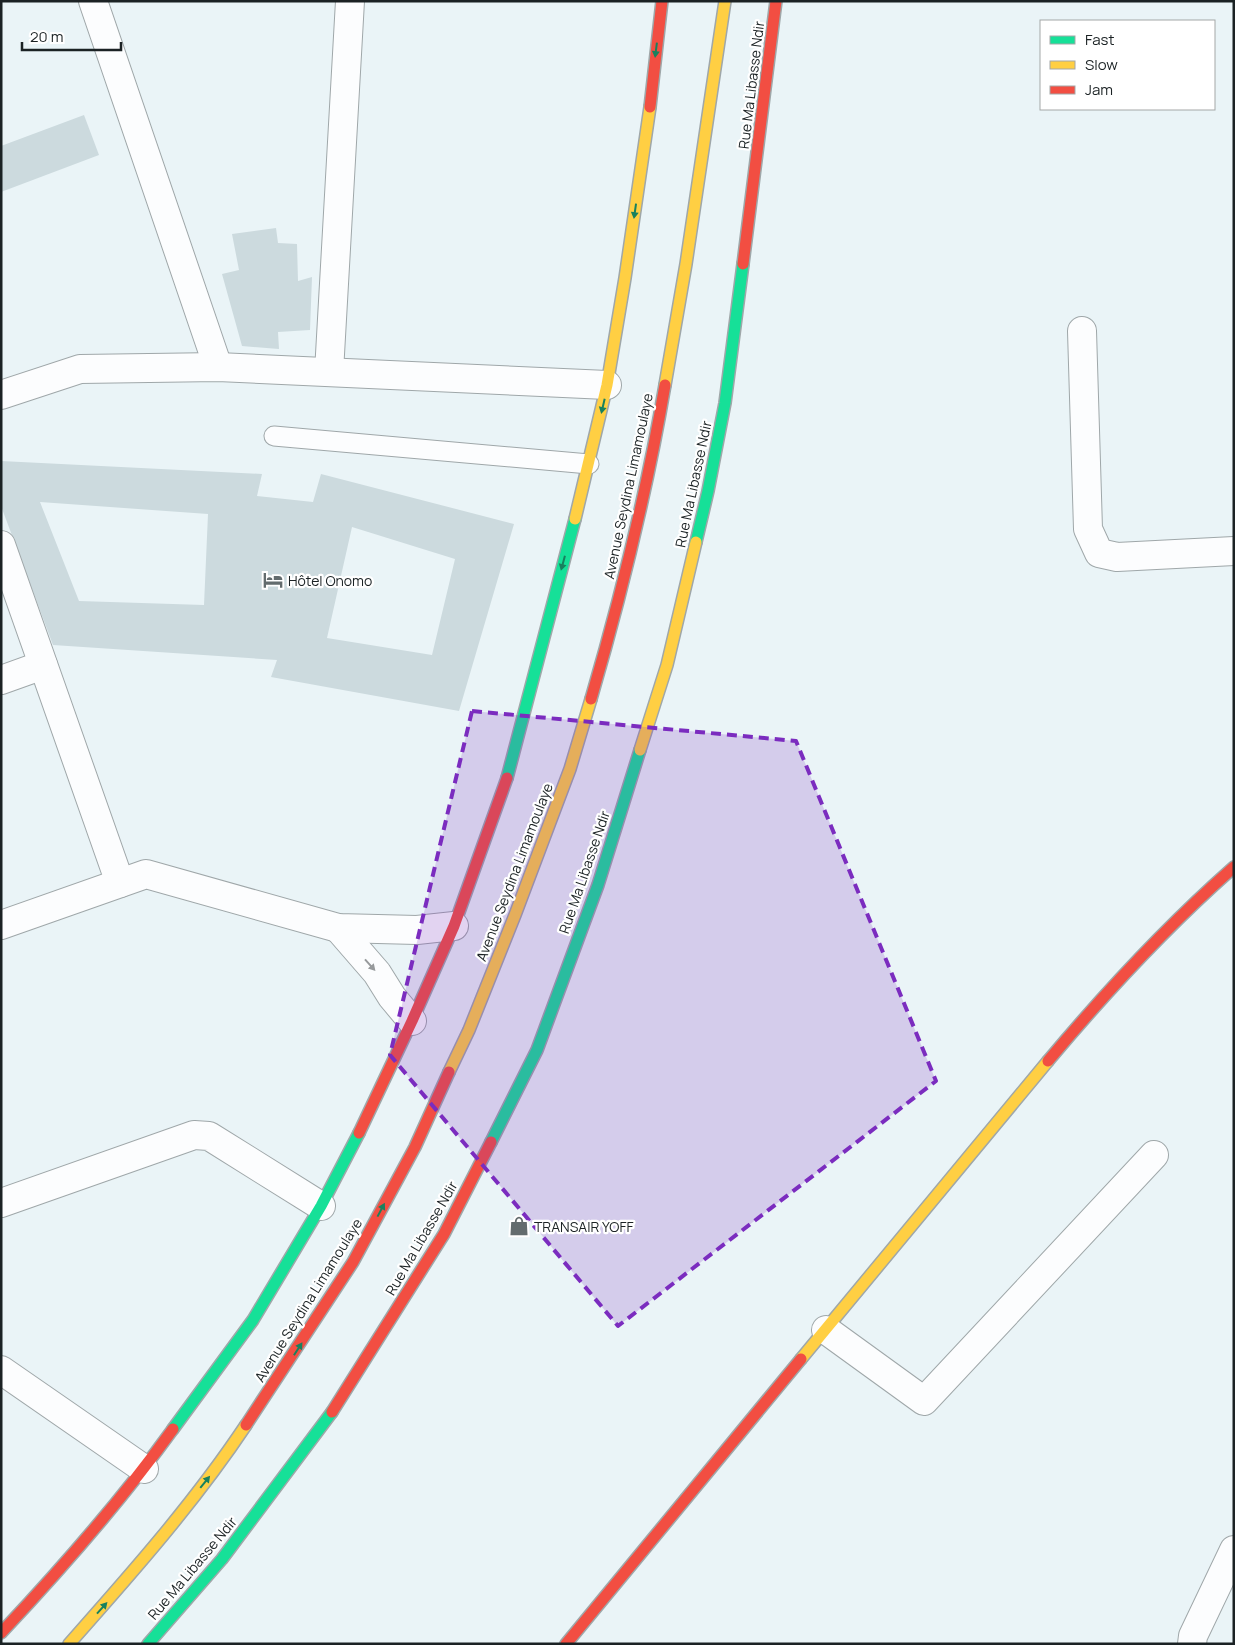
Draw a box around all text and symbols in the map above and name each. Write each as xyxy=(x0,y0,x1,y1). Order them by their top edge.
scale bar xyxy=(22,20,121,52)
street label: Rue Ma Libasse Ndir xyxy=(734,20,768,150)
legend xyxy=(1040,20,1215,110)
text: 20 m xyxy=(30,26,63,47)
text: Fast xyxy=(1085,29,1114,50)
one-way arrow xyxy=(652,42,660,58)
text: Slow xyxy=(1085,54,1118,75)
text: Jam xyxy=(1085,79,1113,100)
one-way arrow xyxy=(630,203,638,219)
street label: Avenue Seydina Limamoulaye xyxy=(599,391,657,581)
one-way arrow xyxy=(599,398,607,413)
street label: Rue Ma Libasse Ndir xyxy=(670,419,716,549)
one-way arrow xyxy=(559,556,567,571)
hotel icon: Hôtel Onomo xyxy=(262,569,284,591)
place label: Hôtel Onomo xyxy=(288,571,372,590)
street label: Avenue Seydina Limamoulaye xyxy=(471,780,557,964)
street label: Rue Ma Libasse Ndir xyxy=(554,808,614,936)
one-way arrow xyxy=(364,959,375,971)
street label: Rue Ma Libasse Ndir xyxy=(381,1177,461,1299)
one-way arrow xyxy=(377,1203,386,1216)
street label: Avenue Seydina Limamoulaye xyxy=(250,1215,366,1385)
shop icon: TRANSAIR YOFF xyxy=(508,1215,530,1237)
place label: TRANSAIR YOFF xyxy=(534,1217,633,1236)
one-way arrow xyxy=(293,1342,302,1355)
one-way arrow xyxy=(200,1476,211,1489)
street label: Rue Ma Libasse Ndir xyxy=(143,1513,241,1623)
one-way arrow xyxy=(96,1602,108,1614)

